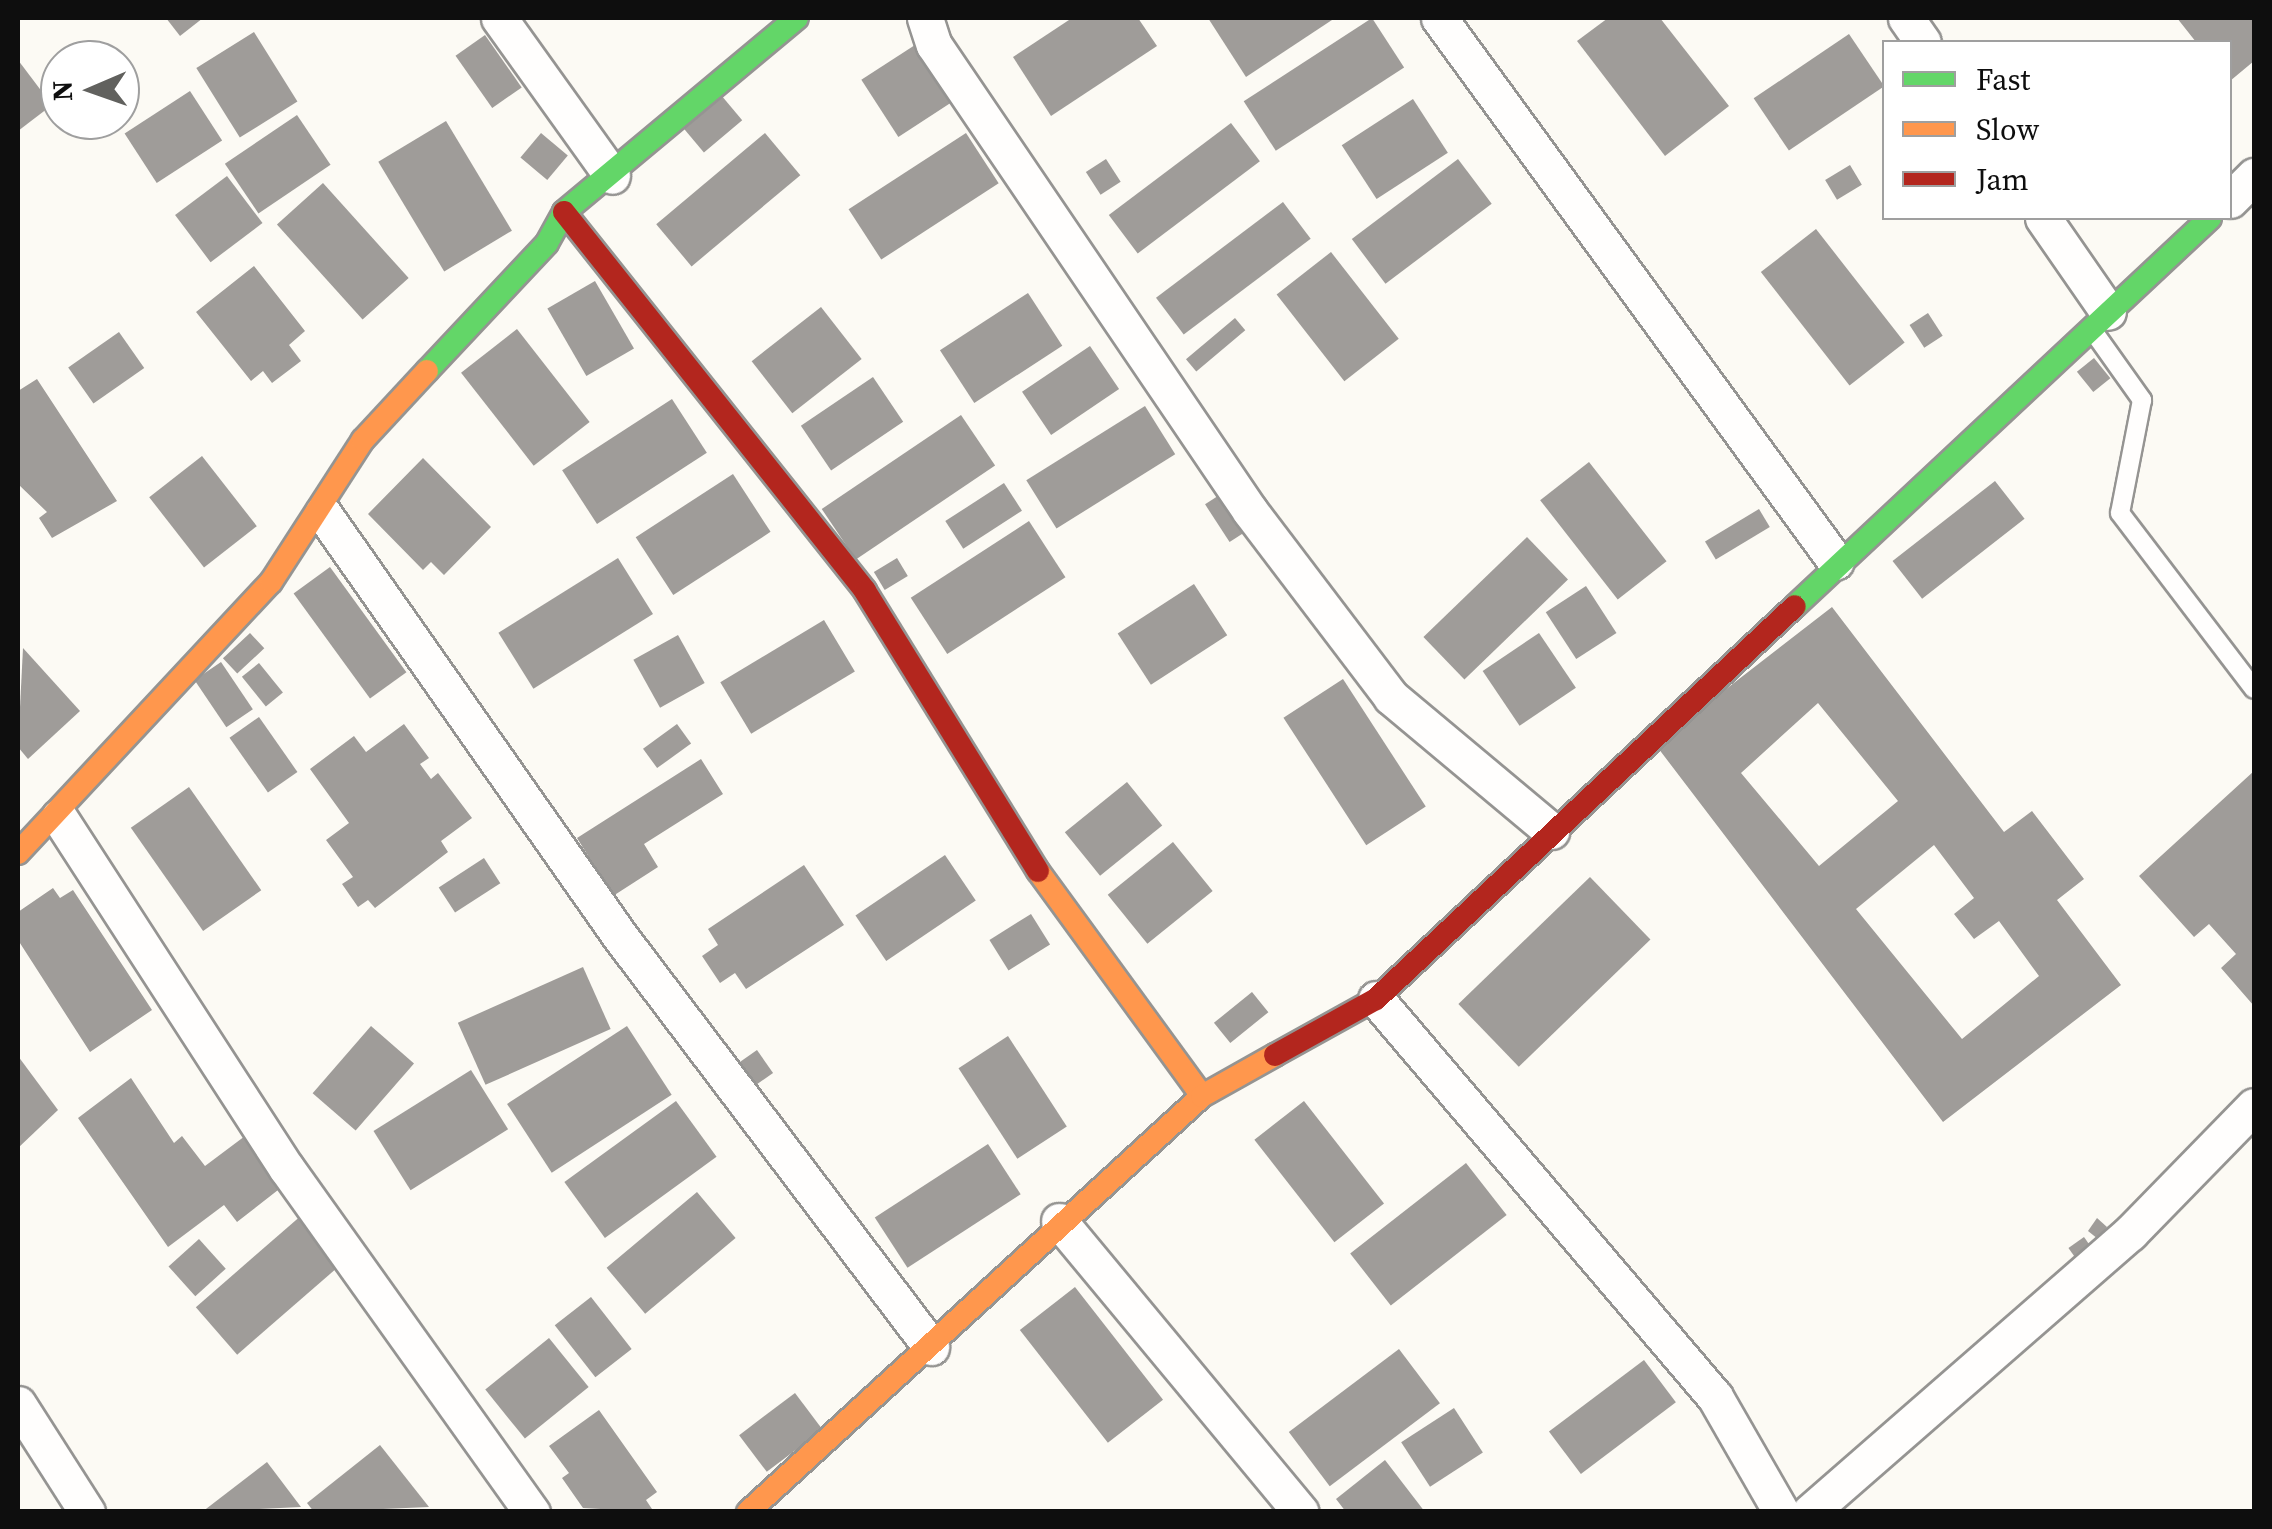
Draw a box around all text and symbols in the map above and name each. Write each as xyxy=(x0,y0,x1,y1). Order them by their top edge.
north arrow xyxy=(40,40,140,140)
legend xyxy=(1882,40,2232,220)
text: Fast xyxy=(1976,59,2030,100)
text: N xyxy=(43,80,81,102)
text: Slow xyxy=(1976,109,2039,150)
text: Jam xyxy=(1976,159,2029,200)

